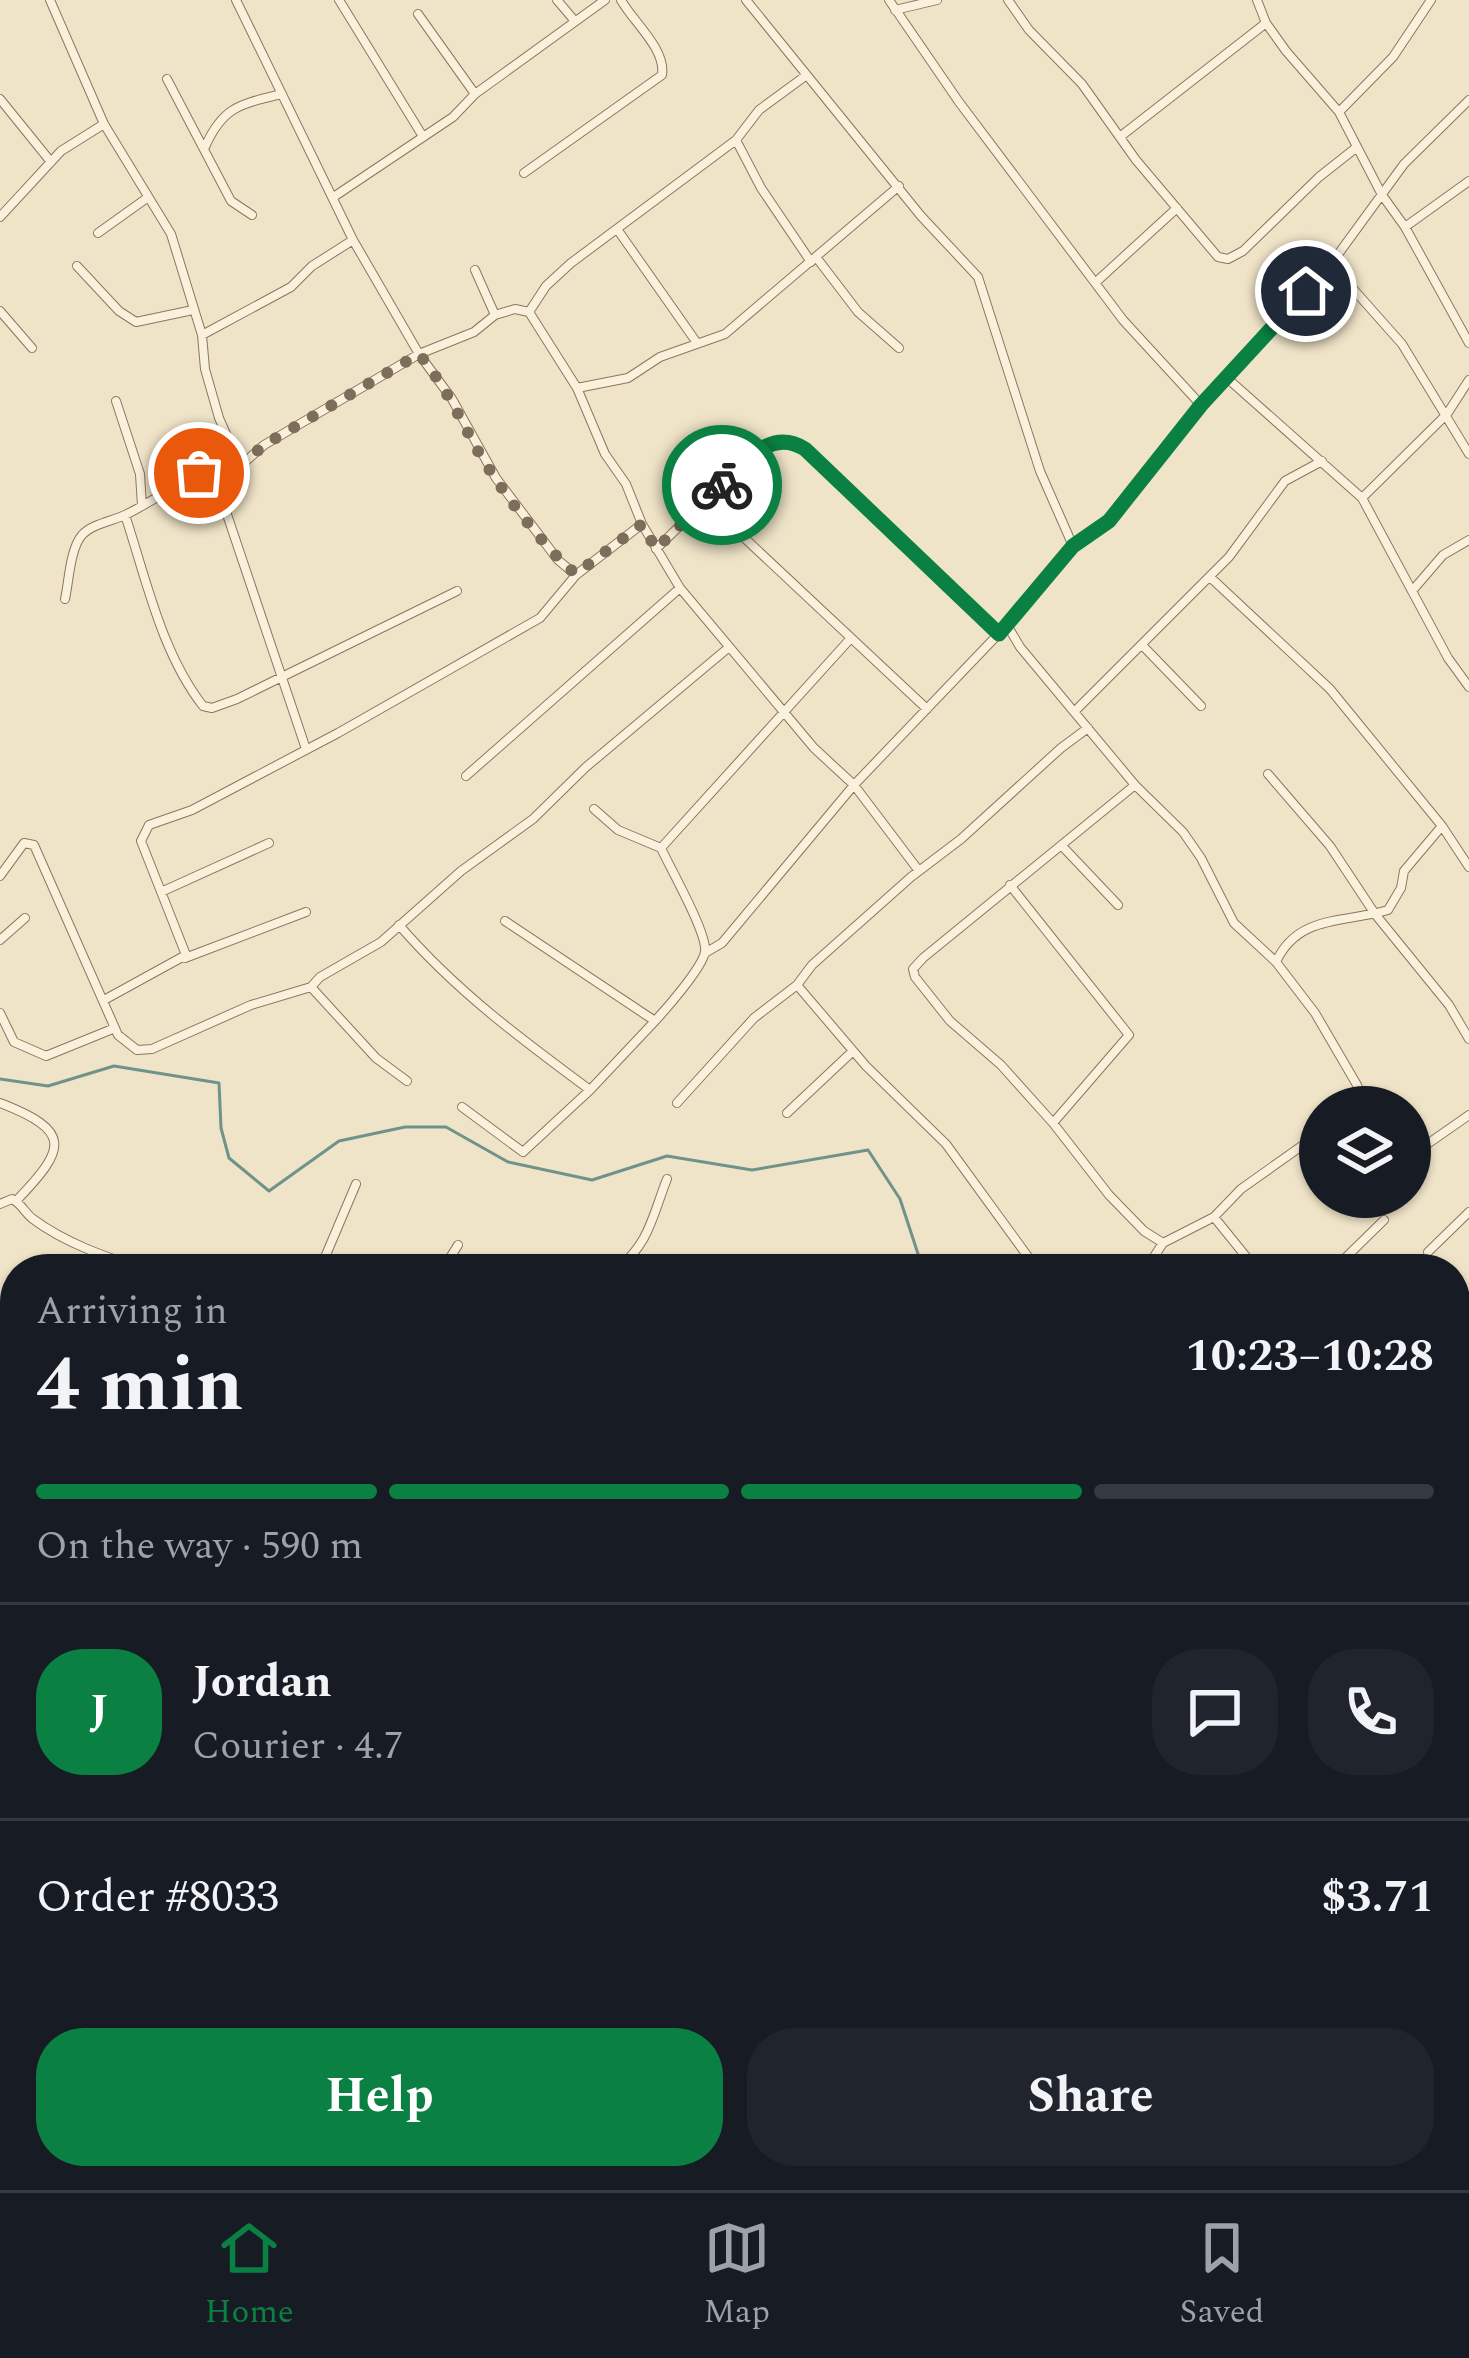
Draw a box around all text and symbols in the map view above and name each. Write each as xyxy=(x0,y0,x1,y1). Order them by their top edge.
pin xyxy=(1255,240,1357,342)
icon: home xyxy=(1273,258,1339,324)
pin xyxy=(148,422,250,524)
courier xyxy=(662,425,782,545)
icon: bag xyxy=(166,440,232,506)
icon: bike xyxy=(689,452,755,518)
map controls xyxy=(1299,1086,1431,1218)
button: layers xyxy=(1299,1086,1431,1218)
text: Arriving in xyxy=(36,1282,228,1341)
text: 10:23–10:28 xyxy=(1185,1322,1434,1391)
text: 4 min xyxy=(36,1326,244,1445)
text: On the way · 590 m xyxy=(36,1517,363,1576)
text: Jordan xyxy=(192,1648,332,1717)
button: chat xyxy=(1152,1649,1278,1775)
button: phone xyxy=(1308,1649,1434,1775)
text: J xyxy=(89,1677,109,1746)
text: Courier · 4.7 xyxy=(192,1717,403,1776)
text: Order #8033 xyxy=(36,1863,279,1932)
text: $3.71 xyxy=(1321,1863,1434,1932)
button: Help xyxy=(36,2028,723,2166)
button: Share xyxy=(747,2028,1434,2166)
tab: Home xyxy=(205,2215,294,2337)
tab: Map xyxy=(703,2215,770,2337)
tab: Saved xyxy=(1180,2215,1264,2337)

